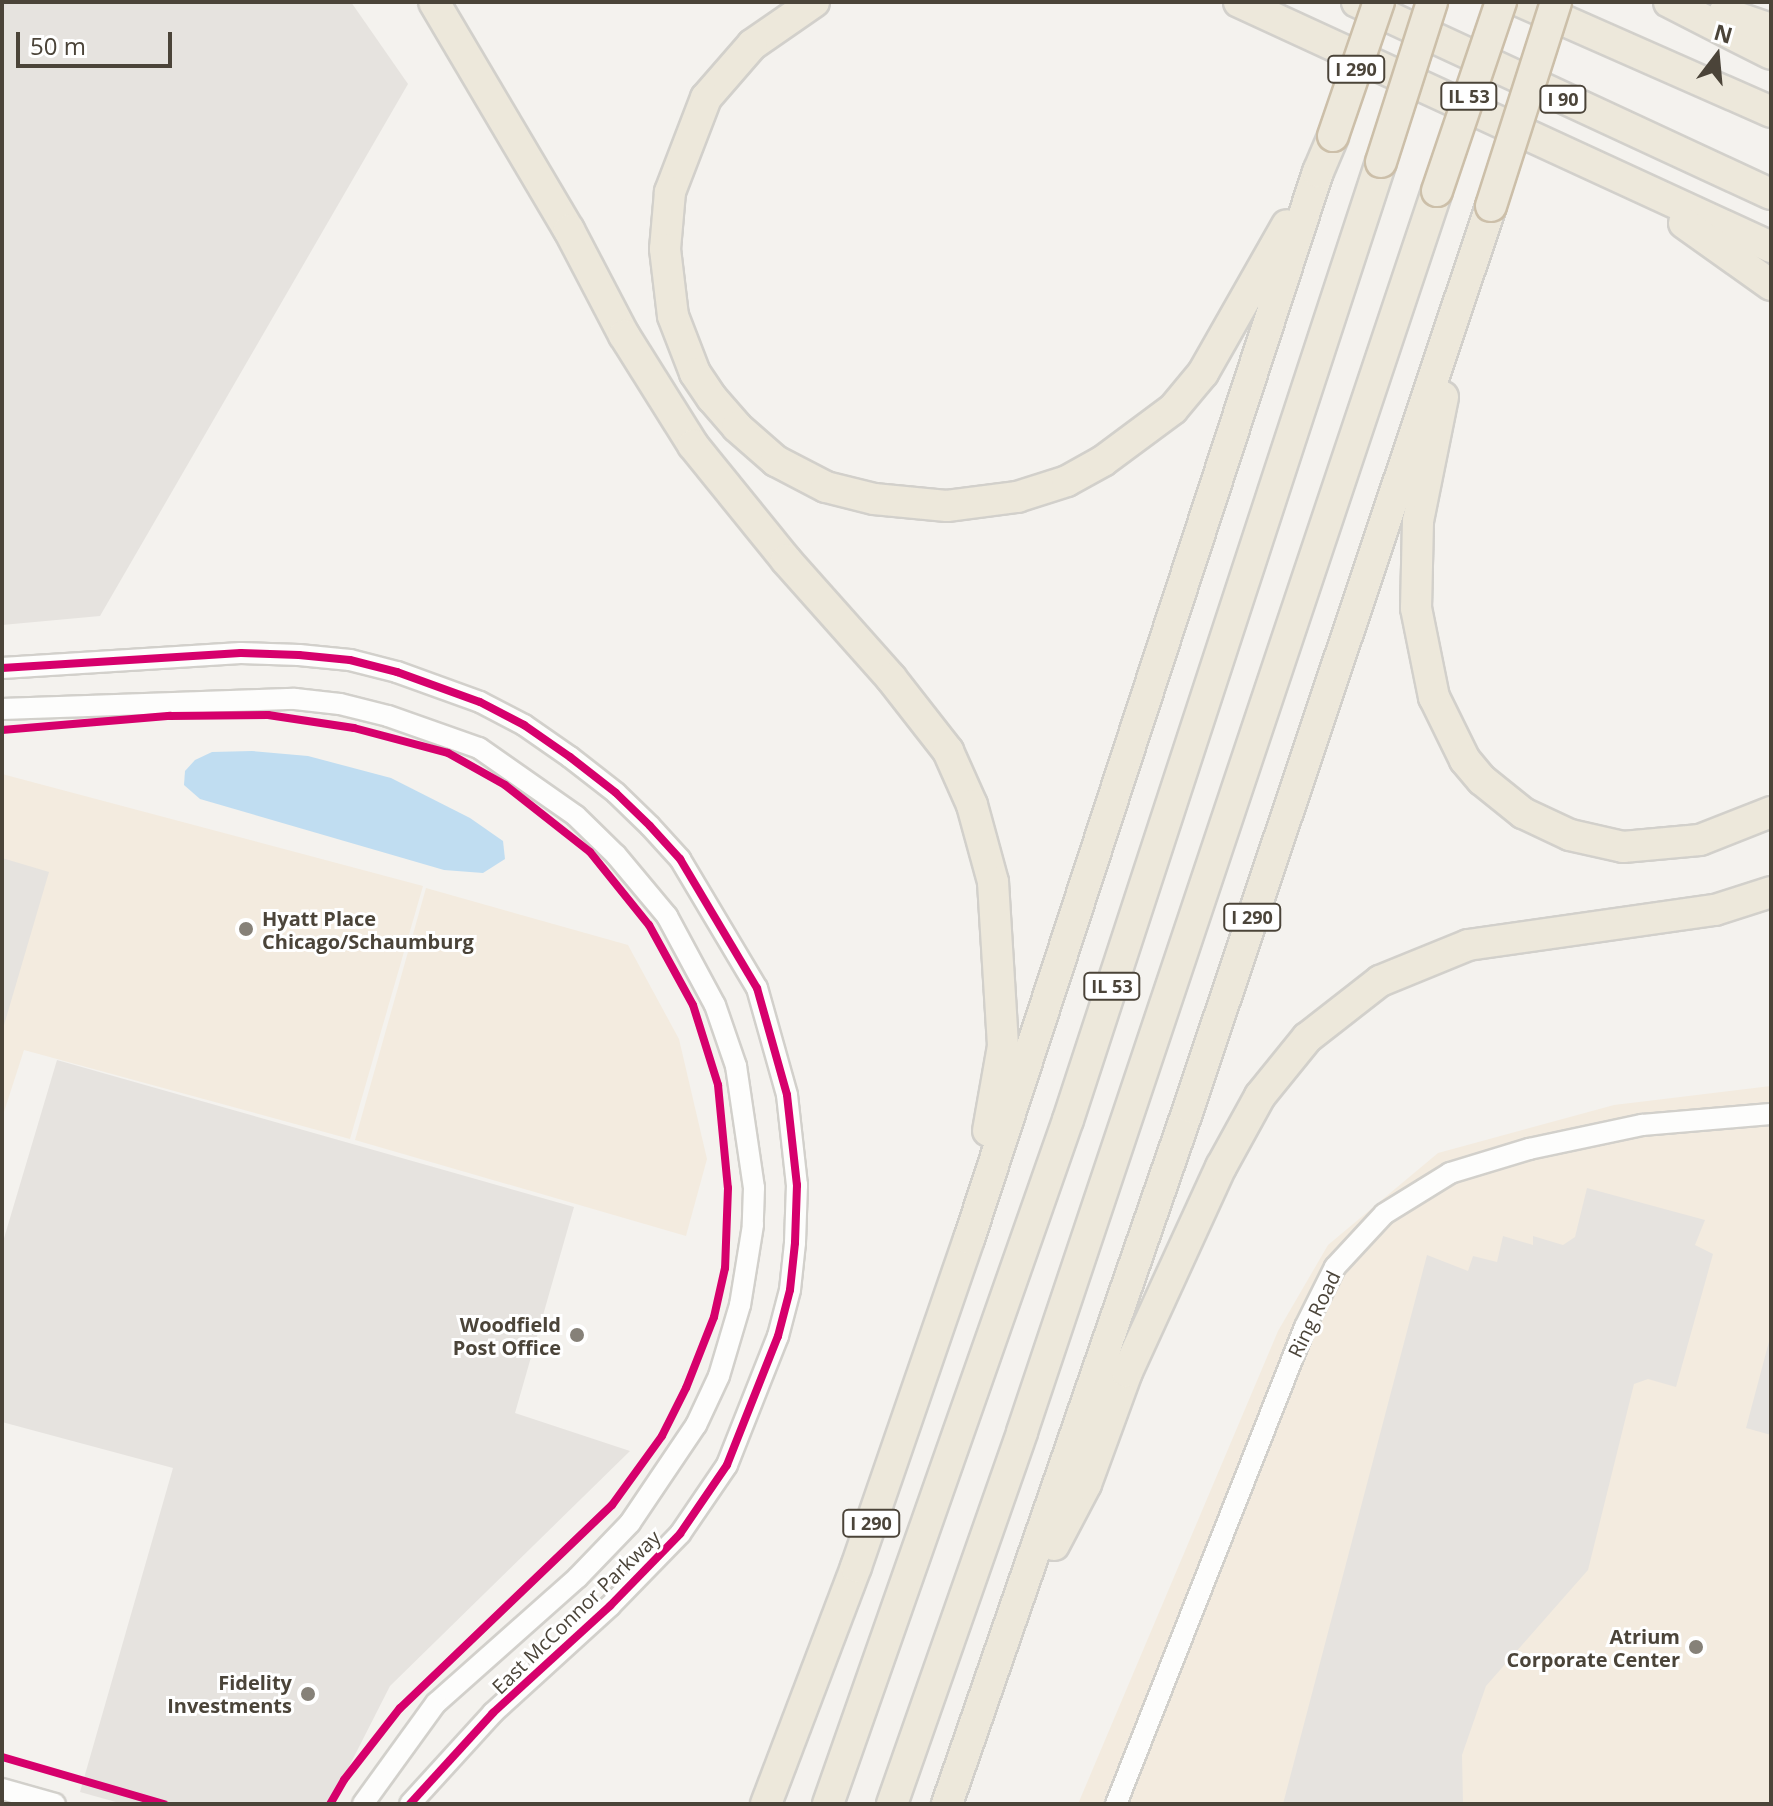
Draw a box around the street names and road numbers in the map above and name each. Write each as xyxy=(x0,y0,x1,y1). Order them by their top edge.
road number: I 290 xyxy=(1326,55,1386,83)
road number: IL 53 xyxy=(1439,82,1499,110)
road number: I 90 xyxy=(1539,85,1587,113)
road number: I 290 xyxy=(1222,903,1282,931)
road number: IL 53 xyxy=(1082,972,1142,1000)
street label: Ring Road xyxy=(1283,1267,1345,1361)
road number: I 290 xyxy=(841,1509,901,1537)
street label: East McConnor Parkway xyxy=(487,1525,665,1699)

